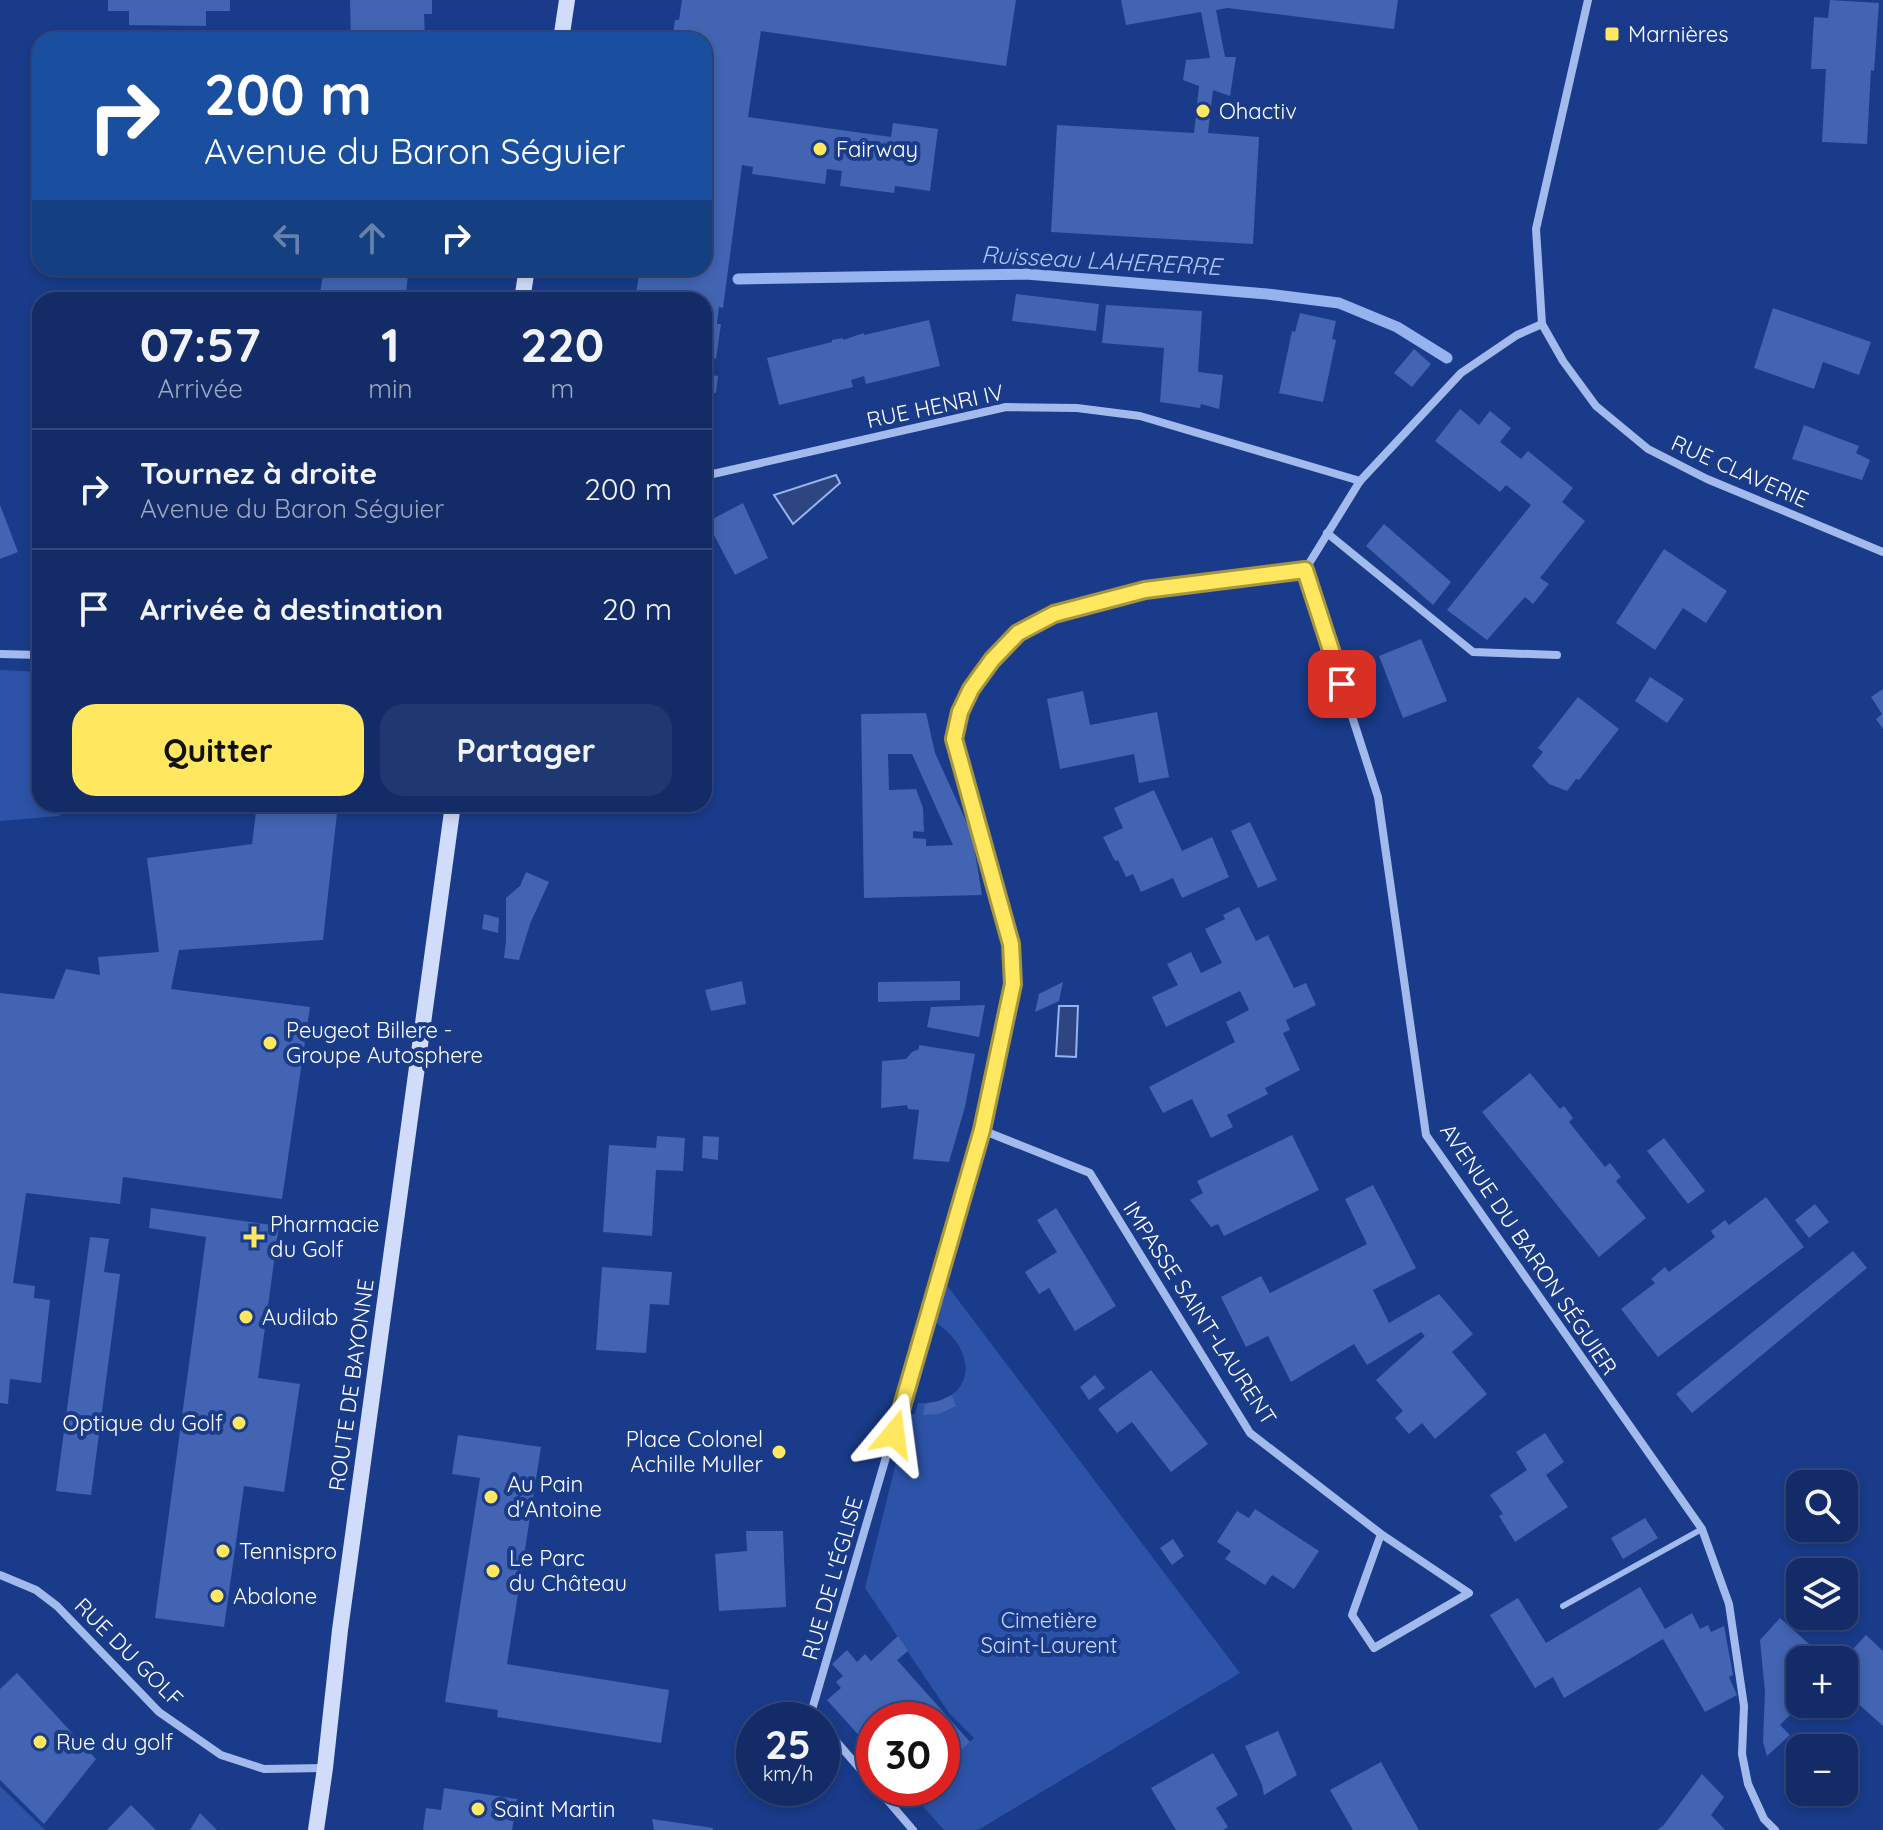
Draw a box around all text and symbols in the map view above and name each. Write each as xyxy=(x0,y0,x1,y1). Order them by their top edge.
place label: Marnières xyxy=(1628,20,1729,48)
marker: Marnières xyxy=(1603,25,1621,43)
text: 200 m xyxy=(204,59,372,129)
icon: right xyxy=(72,64,176,168)
place label: Ohactiv xyxy=(1219,97,1297,125)
marker: Ohactiv xyxy=(1194,102,1212,120)
text: Avenue du Baron Séguier xyxy=(204,128,625,173)
place label: Fairway xyxy=(836,135,918,163)
marker: Fairway xyxy=(811,140,829,158)
icon: left xyxy=(266,216,310,260)
icon: ahead xyxy=(350,216,394,260)
icon: right xyxy=(434,216,478,260)
water label: Ruisseau LAHERERRE xyxy=(980,239,1225,281)
text: 07:57 xyxy=(140,314,261,374)
text: 1 xyxy=(381,314,400,374)
text: 220 xyxy=(520,314,604,374)
text: Arrivée xyxy=(157,372,243,405)
text: min xyxy=(368,372,413,405)
text: m xyxy=(550,372,574,405)
street label: RUE HENRI IV xyxy=(864,378,1006,434)
street label: RUE CLAVERIE xyxy=(1667,428,1813,514)
text: Tournez à droite xyxy=(140,454,377,492)
icon: right xyxy=(72,467,116,511)
text: 200 m xyxy=(584,470,672,508)
text: Avenue du Baron Séguier xyxy=(140,492,444,525)
icon: arrive xyxy=(72,587,116,631)
text: Arrivée à destination xyxy=(140,590,443,628)
text: 20 m xyxy=(602,590,672,628)
pin xyxy=(1308,650,1376,718)
icon: arrive xyxy=(1320,662,1364,706)
button: Quitter xyxy=(72,704,364,796)
button: Partager xyxy=(380,704,672,796)
place label: Peugeot Billere - Groupe Autosphere xyxy=(286,1016,483,1069)
marker: Peugeot Billere - Groupe Autosphere xyxy=(261,1034,279,1052)
street label: AVENUE DU BARON SÉGUIER xyxy=(1434,1118,1624,1380)
street label: IMPASSE SAINT-LAURENT xyxy=(1117,1196,1283,1430)
place label: Pharmacie du Golf xyxy=(270,1210,379,1263)
marker: Pharmacie du Golf xyxy=(245,1228,263,1246)
street label: ROUTE DE BAYONNE xyxy=(322,1277,380,1493)
place label: Audilab xyxy=(262,1303,338,1331)
marker: Audilab xyxy=(237,1308,255,1326)
position arrow xyxy=(852,1392,936,1476)
place label: Optique du Golf xyxy=(63,1409,223,1437)
marker: Optique du Golf xyxy=(230,1414,248,1432)
place label: Place Colonel Achille Muller xyxy=(626,1425,764,1478)
marker: Place Colonel Achille Muller xyxy=(770,1443,788,1461)
place label: Au Pain d'Antoine xyxy=(507,1470,602,1523)
map controls xyxy=(1786,1470,1858,1806)
button: search xyxy=(1786,1470,1858,1542)
marker: Au Pain d'Antoine xyxy=(482,1488,500,1506)
street label: RUE DE L'ÉGLISE xyxy=(795,1493,869,1663)
place label: Tennispro xyxy=(239,1537,337,1565)
marker: Tennispro xyxy=(214,1542,232,1560)
place label: Le Parc du Château xyxy=(509,1544,627,1597)
button: layers xyxy=(1786,1558,1858,1630)
marker: Le Parc du Château xyxy=(484,1562,502,1580)
place label: Abalone xyxy=(233,1582,317,1610)
marker: Abalone xyxy=(208,1587,226,1605)
street label: RUE DU GOLF xyxy=(69,1592,189,1712)
park label: Cimetière Saint-Laurent xyxy=(980,1606,1118,1659)
button: + xyxy=(1786,1646,1858,1718)
speed limit sign: 30 xyxy=(856,1702,960,1806)
text: 25 xyxy=(765,1719,811,1769)
place label: Rue du golf xyxy=(56,1728,173,1756)
marker: Rue du golf xyxy=(31,1733,49,1751)
button: − xyxy=(1786,1734,1858,1806)
text: km/h xyxy=(763,1761,813,1786)
place label: Saint Martin xyxy=(494,1795,615,1823)
marker: Saint Martin xyxy=(469,1800,487,1818)

